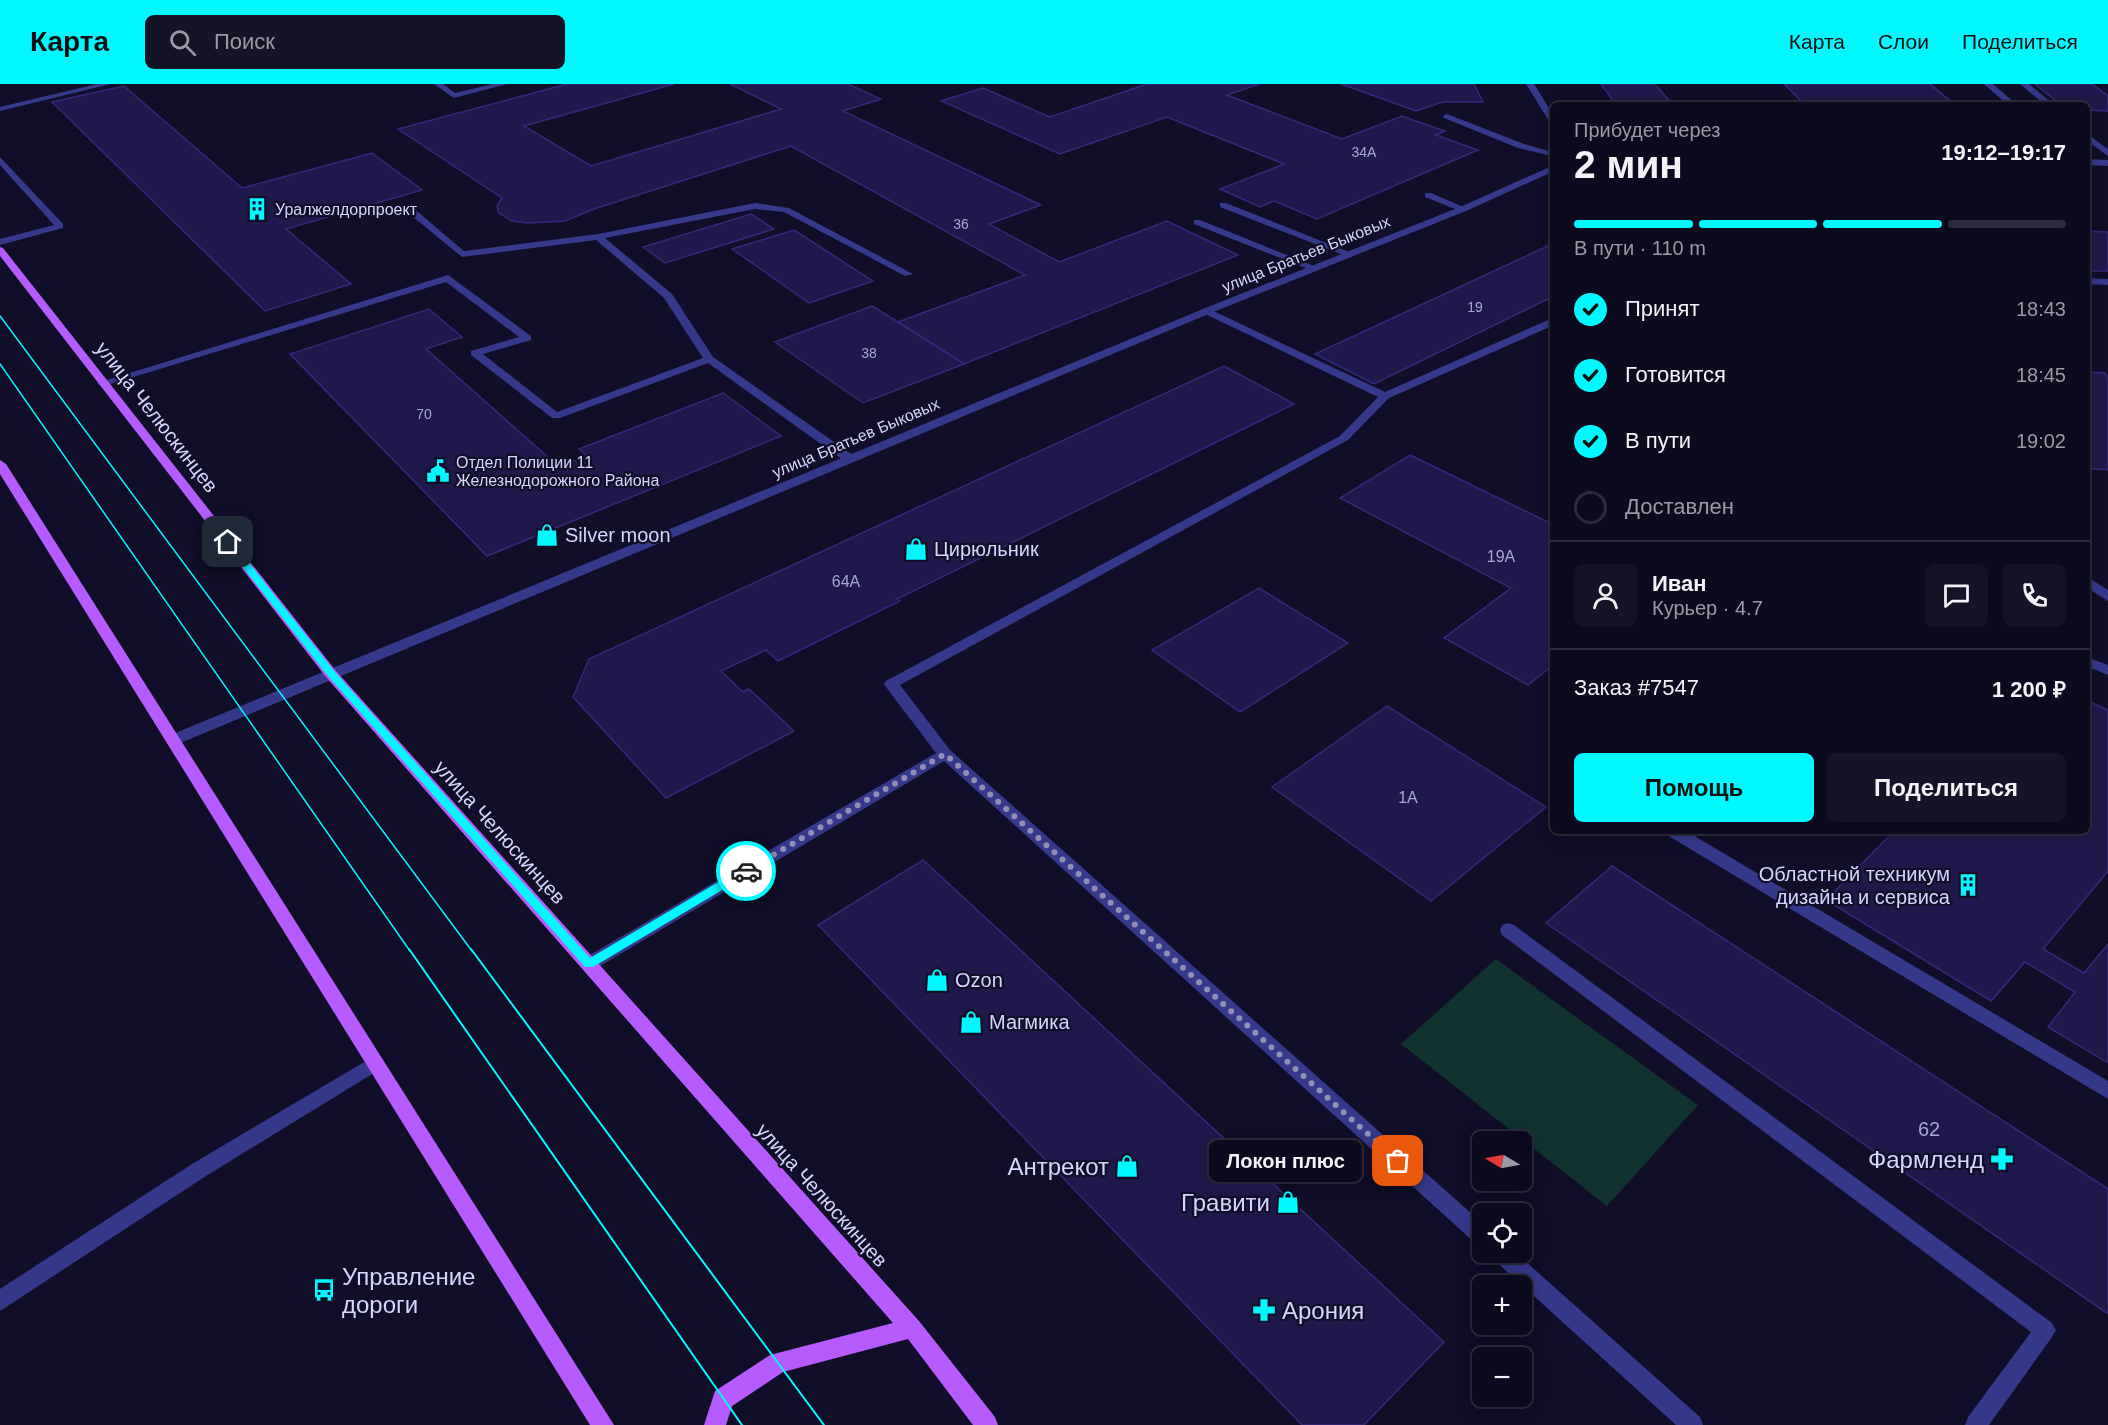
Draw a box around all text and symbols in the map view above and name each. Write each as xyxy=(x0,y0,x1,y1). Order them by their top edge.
search box xyxy=(145,15,565,69)
text: Карта xyxy=(30,26,109,57)
icon: search xyxy=(166,26,199,59)
text: Поиск xyxy=(214,29,275,54)
text: Карта xyxy=(1789,30,1845,53)
text: Слои xyxy=(1878,30,1929,53)
text: Поделиться xyxy=(1962,30,2078,53)
text: Прибудет через xyxy=(1574,119,1720,141)
text: 19:12–19:17 xyxy=(1941,140,2066,165)
text: 2 мин xyxy=(1574,143,1683,186)
house number: 34А xyxy=(1352,144,1377,160)
building icon: Уралжелдорпроект xyxy=(244,196,270,222)
place label: Уралжелдорпроект xyxy=(275,201,418,218)
street label: улица Братьев Быковых xyxy=(1219,212,1393,296)
house number: 36 xyxy=(953,216,969,232)
text: В пути · 110 m xyxy=(1574,237,1706,259)
icon: check xyxy=(1574,293,1607,326)
text: Принят xyxy=(1625,296,1699,321)
text: 18:43 xyxy=(2016,298,2066,320)
house number: 19 xyxy=(1467,299,1483,315)
street label: улица Челюскинцев xyxy=(91,337,223,497)
house number: 38 xyxy=(861,345,877,361)
icon: check xyxy=(1574,359,1607,392)
text: Готовится xyxy=(1625,362,1726,387)
text: 18:45 xyxy=(2016,364,2066,386)
street label: улица Братьев Быковых xyxy=(770,395,942,481)
house number: 70 xyxy=(416,406,432,422)
icon: check xyxy=(1574,425,1607,458)
text: В пути xyxy=(1625,428,1691,453)
text: 19:02 xyxy=(2016,430,2066,452)
place label: Отдел Полиции 11 Железнодорожного Района xyxy=(456,454,659,489)
public building icon: Отдел Полиции 11 Железнодорожного Района xyxy=(425,458,451,484)
text: Доставлен xyxy=(1625,494,1734,519)
pin xyxy=(202,516,253,567)
shop icon: Silver moon xyxy=(534,522,560,548)
place label: Silver moon xyxy=(565,524,671,546)
icon: home xyxy=(211,525,244,558)
shop icon: Цирюльник xyxy=(903,536,929,562)
place label: Цирюльник xyxy=(934,538,1039,560)
house number: 19А xyxy=(1487,548,1516,565)
button: person xyxy=(1574,564,1637,627)
button: chat xyxy=(1925,564,1988,627)
button: phone xyxy=(2003,564,2066,627)
text: Иван xyxy=(1652,571,1707,596)
house number: 64А xyxy=(832,573,861,590)
text: Курьер · 4.7 xyxy=(1652,597,1763,619)
text: Заказ #7547 xyxy=(1574,675,1699,700)
text: 1 200 ₽ xyxy=(1992,677,2066,702)
button: Помощь xyxy=(1574,753,1814,822)
button: Поделиться xyxy=(1826,753,2066,822)
street label: улица Челюскинцев xyxy=(430,756,570,908)
house number: 1А xyxy=(1398,789,1418,806)
courier xyxy=(716,841,776,901)
icon: car xyxy=(730,855,763,888)
place label: Областной техникум дизайна и сервиса xyxy=(1759,863,1951,908)
building icon: Областной техникум дизайна и сервиса xyxy=(1955,872,1981,898)
shop icon: Ozon xyxy=(924,967,950,993)
place label: Ozon xyxy=(955,969,1003,991)
shop icon: Магмика xyxy=(958,1009,984,1035)
place label: Магмика xyxy=(989,1011,1070,1033)
house number: 62 xyxy=(1918,1118,1940,1140)
street label: улица Челюскинцев xyxy=(752,1119,892,1271)
north arrow xyxy=(1472,1131,1532,1191)
map controls xyxy=(1472,1131,1532,1407)
pin xyxy=(1372,1135,1423,1186)
callout: Локон плюс xyxy=(1209,1140,1362,1182)
icon: bag xyxy=(1381,1144,1414,1177)
place label: Фармленд xyxy=(1868,1146,1984,1173)
pharmacy icon: Фармленд xyxy=(1989,1146,2015,1172)
text: Локон плюс xyxy=(1226,1150,1345,1172)
place label: Антрекот xyxy=(1007,1153,1109,1180)
shop icon: Антрекот xyxy=(1114,1153,1140,1179)
place label: Гравити xyxy=(1181,1189,1270,1216)
shop icon: Гравити xyxy=(1275,1189,1301,1215)
button: locate xyxy=(1472,1203,1532,1263)
place label: Управление дороги xyxy=(342,1263,475,1318)
button: + xyxy=(1472,1275,1532,1335)
bus stop icon: Управление дороги xyxy=(311,1277,337,1303)
pharmacy icon: Арония xyxy=(1251,1297,1277,1323)
place label: Арония xyxy=(1282,1297,1364,1324)
button: − xyxy=(1472,1347,1532,1407)

